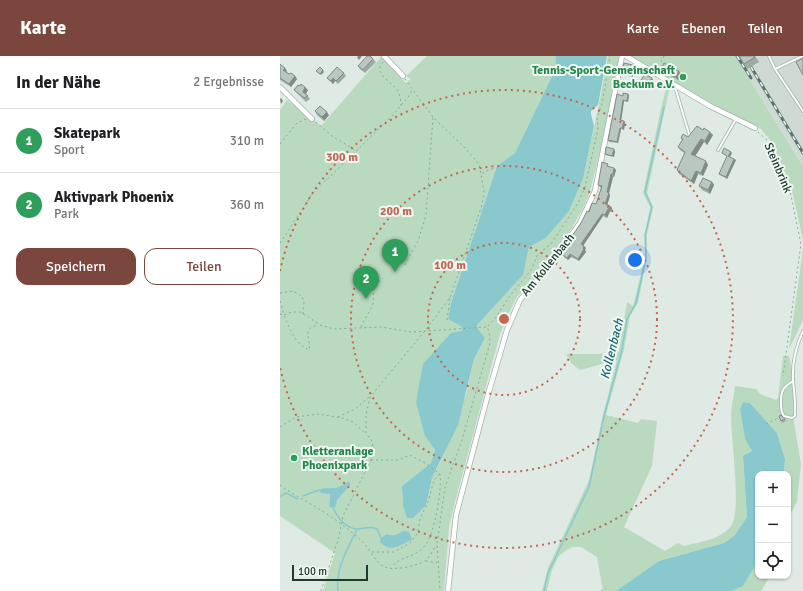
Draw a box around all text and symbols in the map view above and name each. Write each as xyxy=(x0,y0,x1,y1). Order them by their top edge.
text: Karte xyxy=(20,16,66,40)
text: Karte xyxy=(627,20,659,37)
text: Ebenen xyxy=(681,20,726,37)
text: Teilen xyxy=(748,20,783,37)
place label: Tennis-Sport-Gemeinschaft Beckum e.V. xyxy=(532,63,676,92)
text: In der Nähe xyxy=(16,72,101,93)
marker: Tennis-Sport-Gemeinschaft Beckum e.V. xyxy=(678,72,688,82)
text: 2 Ergebnisse xyxy=(193,74,264,90)
text: Skatepark xyxy=(54,124,120,142)
text: 1 xyxy=(25,133,33,149)
text: 310 m xyxy=(230,133,264,149)
street label: Steinbrink xyxy=(761,141,795,195)
text: Sport xyxy=(54,142,84,158)
text: 300 m xyxy=(326,150,358,165)
text: Aktivpark Phoenix xyxy=(54,188,174,206)
text: 2 xyxy=(25,197,33,213)
text: 360 m xyxy=(230,197,264,213)
text: 200 m xyxy=(380,204,412,219)
text: Park xyxy=(54,206,79,222)
street label: Am Kollenbach xyxy=(518,230,578,300)
pin: 1 xyxy=(382,239,408,272)
button: Speichern xyxy=(16,248,136,285)
button: Teilen xyxy=(144,248,264,285)
your location xyxy=(625,250,645,270)
text: 100 m xyxy=(434,258,466,273)
pin: 2 xyxy=(353,266,379,299)
centre of rings xyxy=(497,312,511,326)
water label: Kollenbach xyxy=(597,316,627,381)
place label: Kletteranlage Phoenixpark xyxy=(302,444,374,473)
marker: Kletteranlage Phoenixpark xyxy=(289,453,299,463)
map controls xyxy=(755,471,791,579)
button: + xyxy=(755,471,791,507)
button: − xyxy=(755,507,791,543)
button: locate xyxy=(755,543,791,579)
scale bar xyxy=(292,563,368,582)
text: 100 m xyxy=(298,565,327,578)

